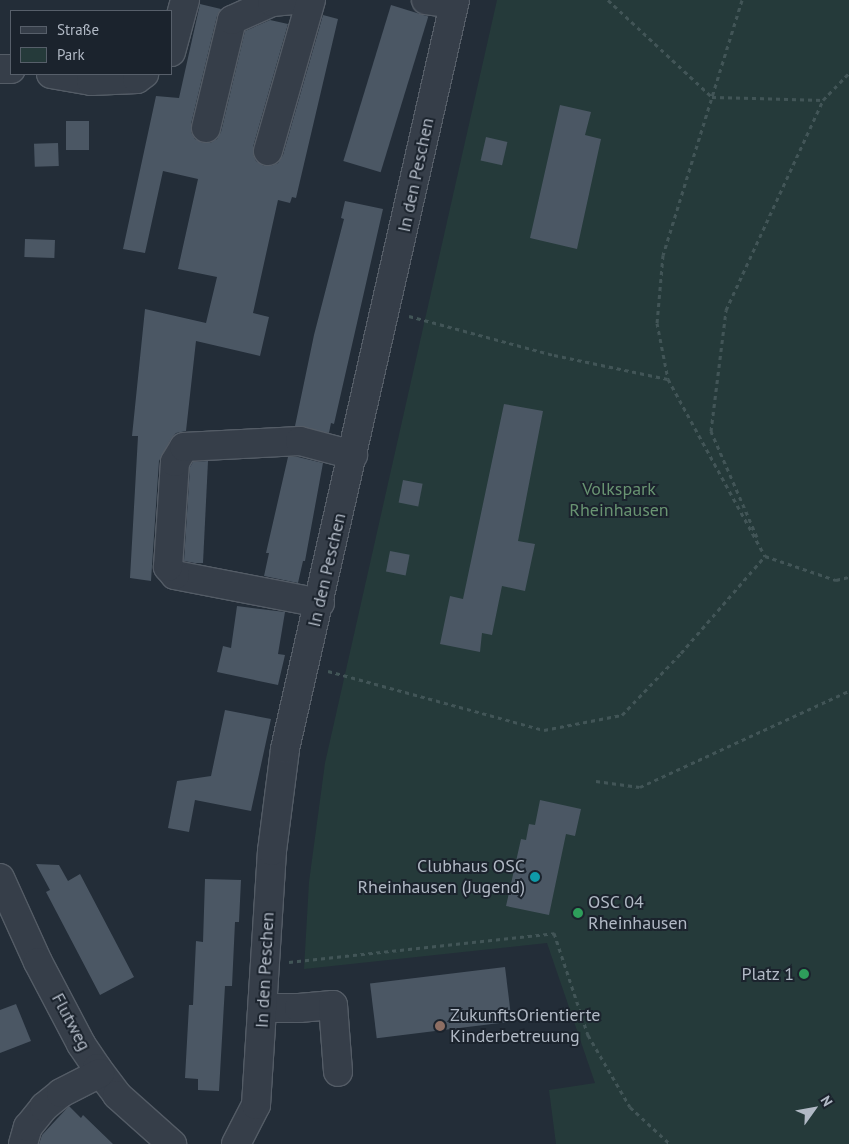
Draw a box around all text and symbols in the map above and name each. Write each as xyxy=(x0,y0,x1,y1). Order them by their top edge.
legend xyxy=(10,10,172,75)
text: Straße xyxy=(57,20,99,39)
text: Park xyxy=(57,45,85,64)
street label: In den Peschen xyxy=(393,116,439,234)
park label: Volkspark Rheinhausen xyxy=(569,479,669,522)
street label: In den Peschen xyxy=(303,511,351,629)
place label: Clubhaus OSC Rheinhausen (Jugend) xyxy=(357,856,525,899)
marker: Clubhaus OSC Rheinhausen (Jugend) xyxy=(529,871,541,883)
place label: OSC 04 Rheinhausen xyxy=(588,892,687,934)
marker: OSC 04 Rheinhausen xyxy=(572,907,584,919)
street label: In den Peschen xyxy=(251,911,279,1029)
place label: Platz 1 xyxy=(741,963,794,985)
marker: Platz 1 xyxy=(798,968,810,980)
street label: Flutweg xyxy=(47,990,95,1054)
place label: ZukunftsOrientierte Kinderbetreuung xyxy=(450,1005,600,1048)
marker: ZukunftsOrientierte Kinderbetreuung xyxy=(434,1020,446,1032)
north arrow xyxy=(789,1084,839,1134)
text: N xyxy=(817,1092,837,1110)

